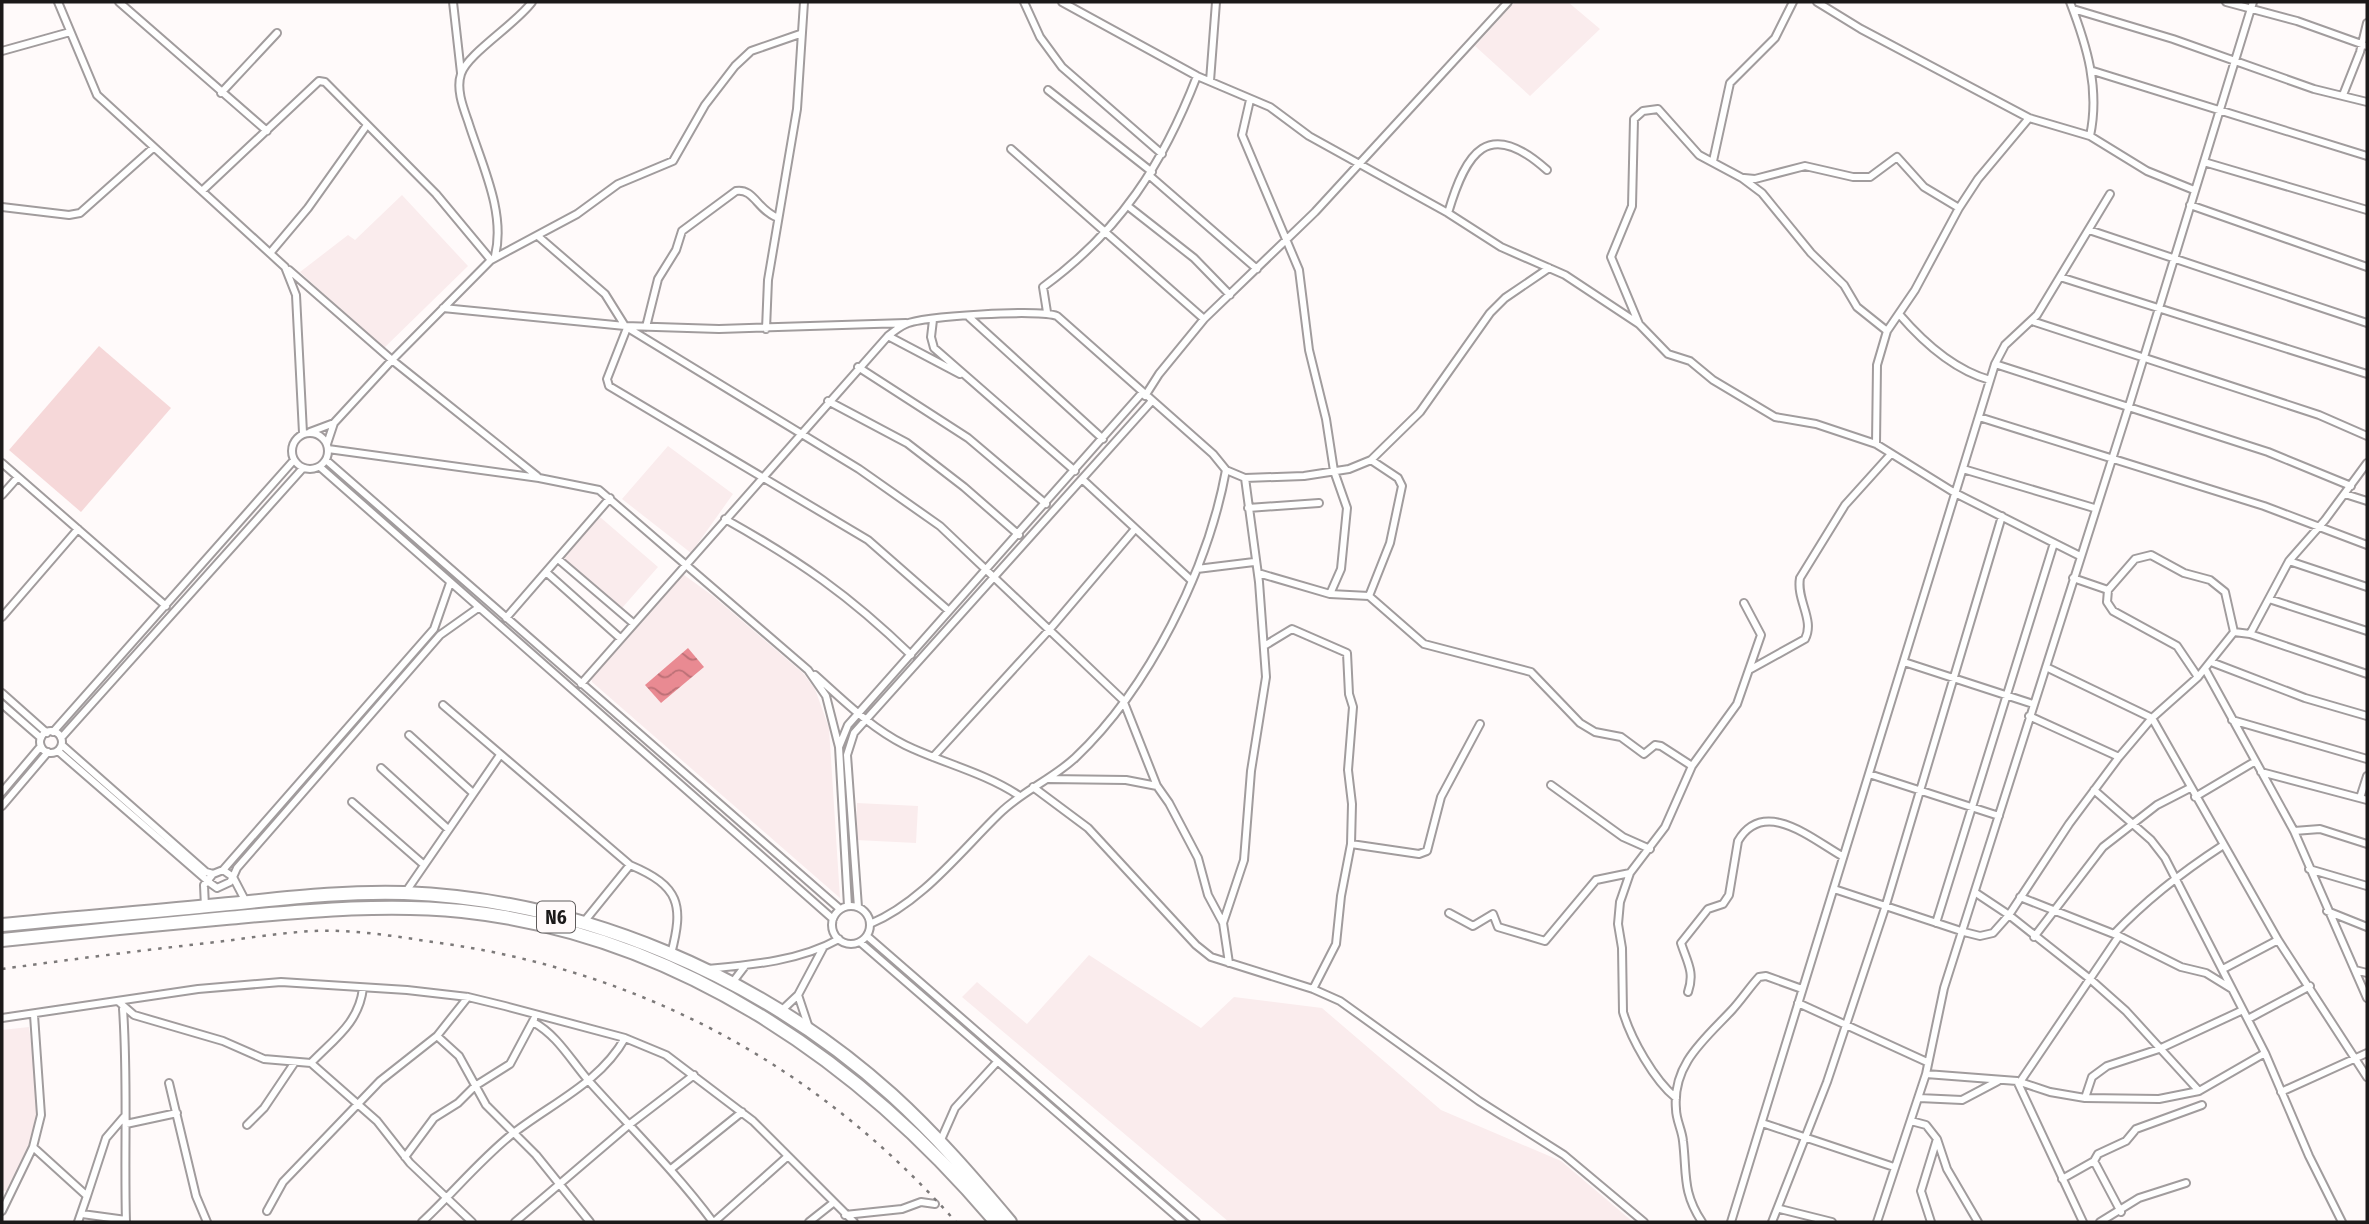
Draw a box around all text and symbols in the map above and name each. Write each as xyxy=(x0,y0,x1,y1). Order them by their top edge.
road number: N6 xyxy=(537,902,575,932)

